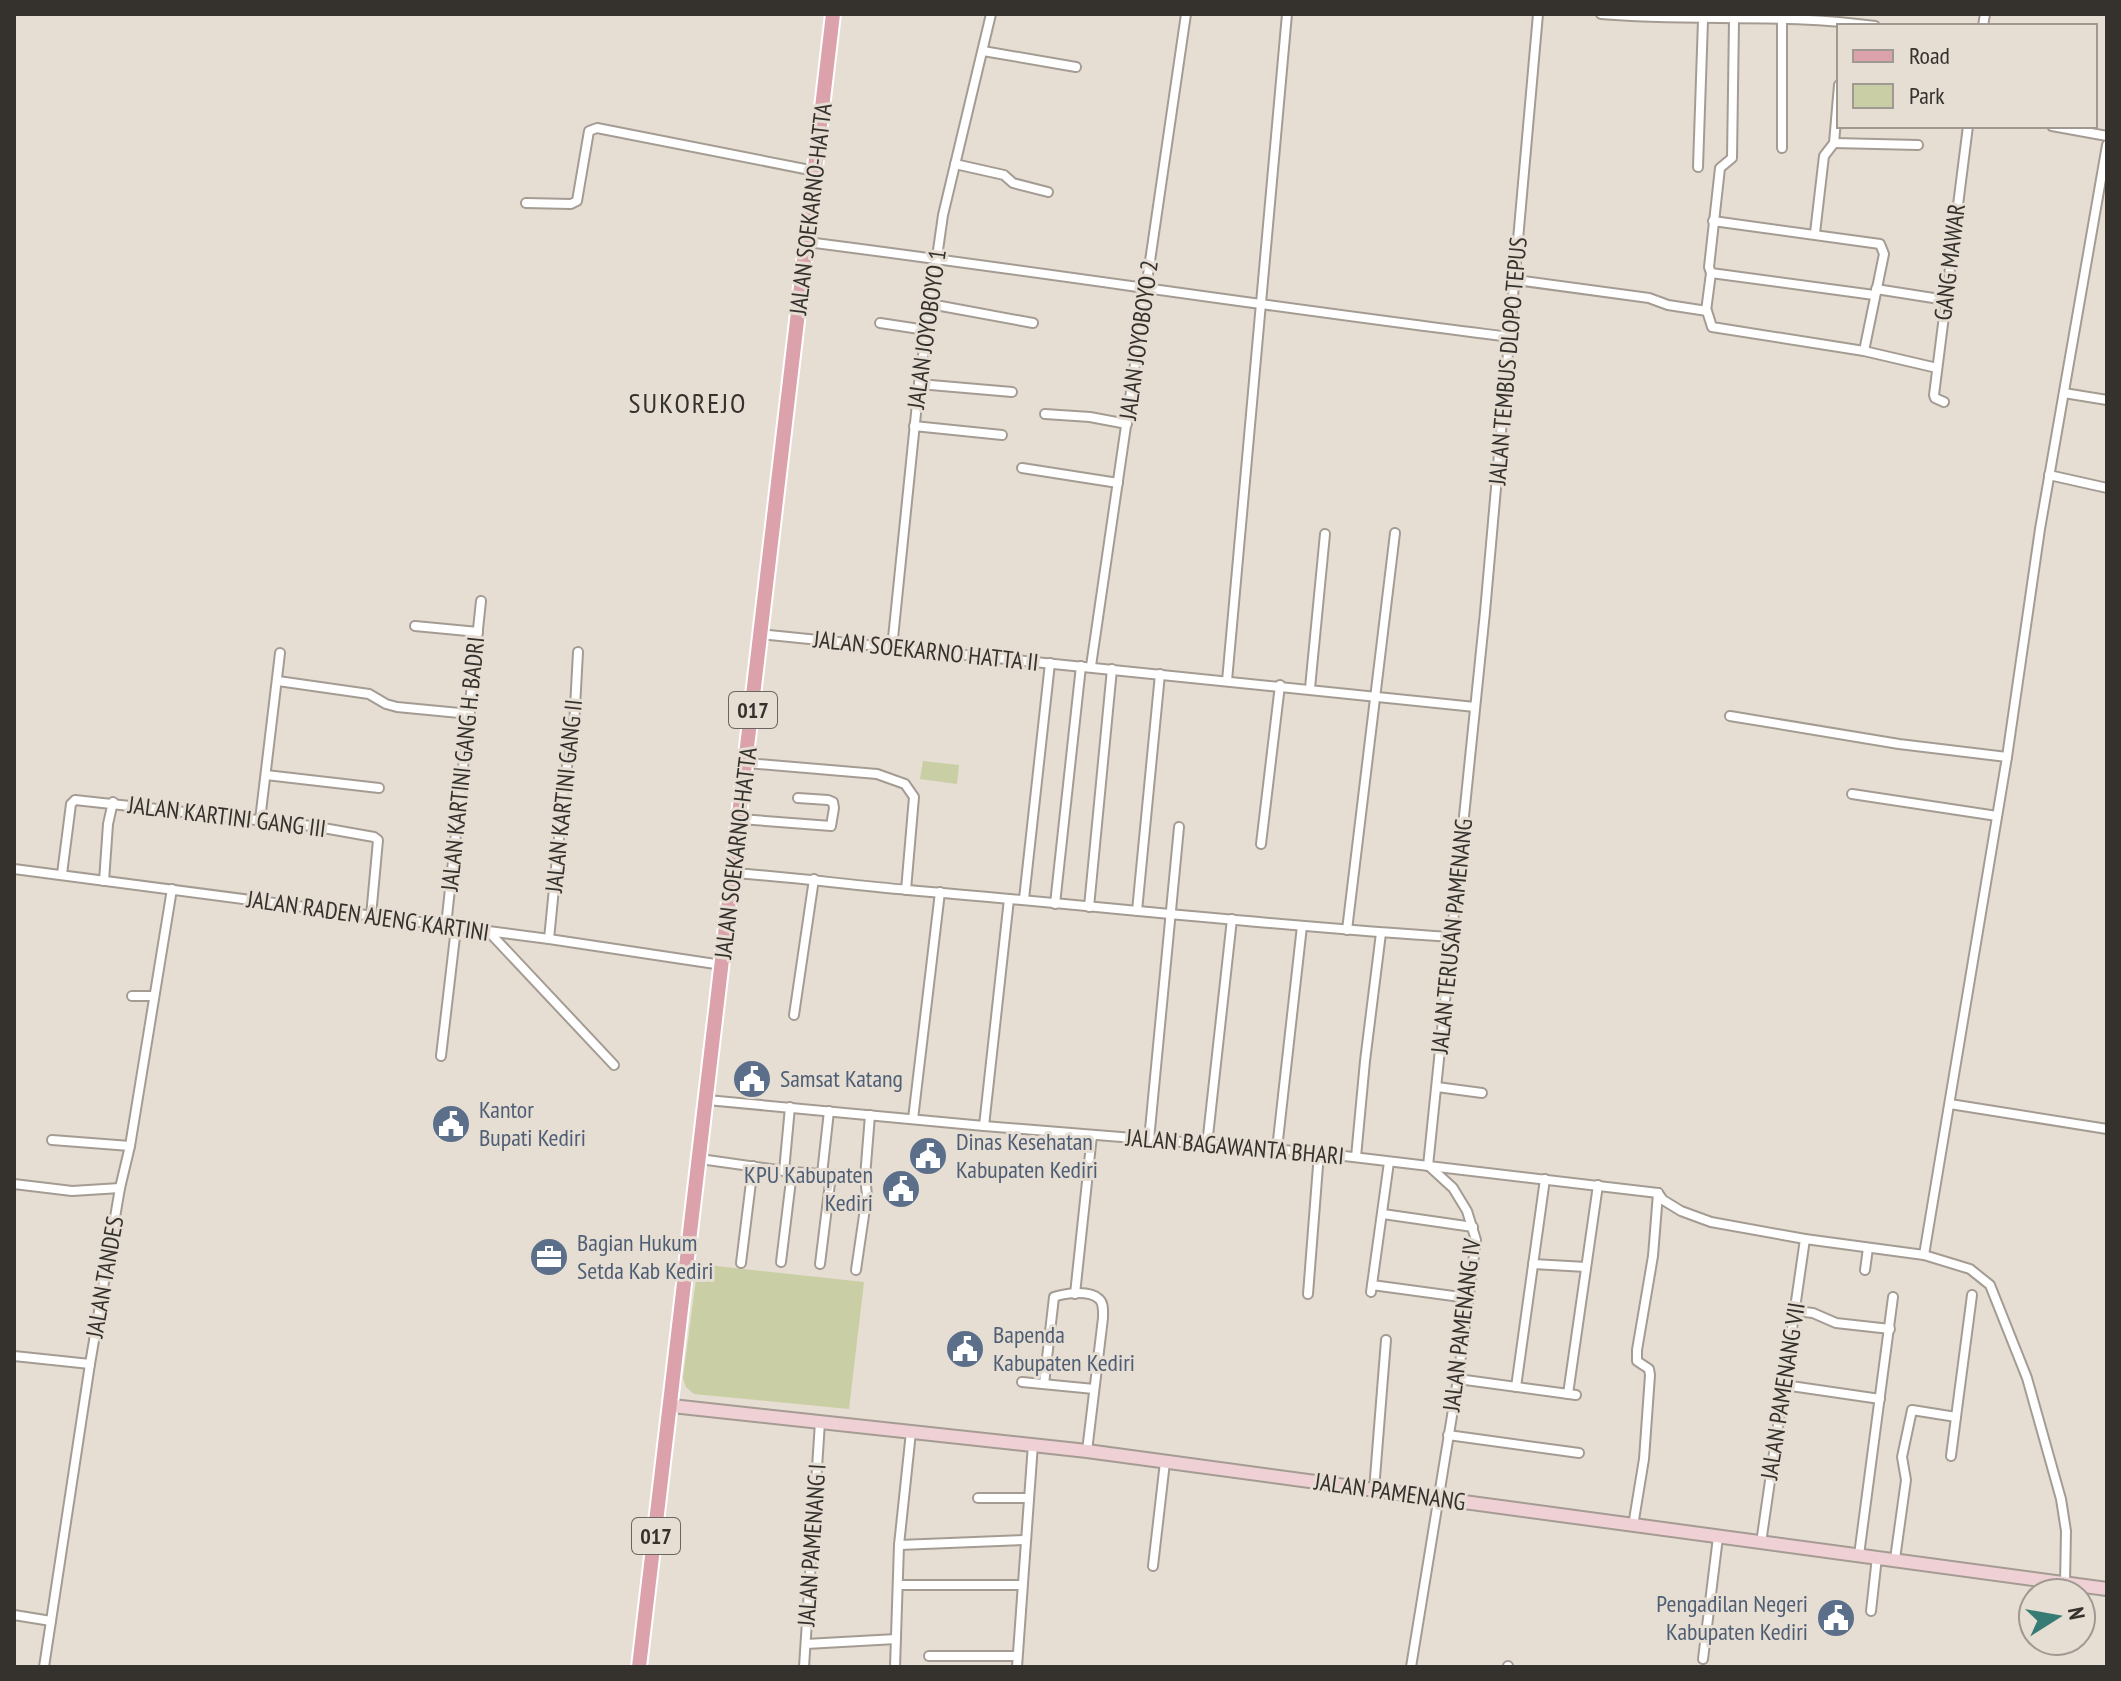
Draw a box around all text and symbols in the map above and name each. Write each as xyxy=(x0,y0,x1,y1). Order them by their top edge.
legend xyxy=(1837,24,2097,128)
text: Road xyxy=(1909,40,1950,71)
text: Park xyxy=(1909,80,1945,111)
street label: JALAN SOEKARNO-HATTA xyxy=(782,101,839,317)
street label: GANG MAWAR xyxy=(1927,202,1972,322)
street label: JALAN TEMBUS DLOPO TEPUS xyxy=(1481,236,1534,487)
street label: JALAN JOYOBOYO 1 xyxy=(900,247,953,412)
street label: JALAN JOYOBOYO 2 xyxy=(1112,258,1165,423)
district label: SUKOREJO xyxy=(629,384,747,421)
street label: JALAN SOEKARNO HATTA II xyxy=(811,623,1040,678)
street label: JALAN KARTINI GANG H. BADRI xyxy=(434,635,491,894)
road number: 017 xyxy=(729,692,777,728)
street label: JALAN KARTINI GANG II xyxy=(538,698,589,895)
street label: JALAN SOEKARNO-HATTA xyxy=(707,745,764,961)
street label: JALAN KARTINI GANG III xyxy=(125,789,328,844)
street label: JALAN TERUSAN PAMENANG xyxy=(1424,817,1479,1056)
street label: JALAN RADEN AJENG KARTINI xyxy=(244,883,491,948)
public building icon: Samsat Katang xyxy=(731,1058,773,1100)
place label: Samsat Katang xyxy=(780,1063,903,1094)
place label: Kantor Bupati Kediri xyxy=(479,1094,586,1153)
public building icon: Kantor Bupati Kediri xyxy=(430,1103,472,1145)
street label: JALAN BAGAWANTA BHARI xyxy=(1124,1121,1345,1171)
place label: Dinas Kesehatan Kabupaten Kediri xyxy=(956,1126,1098,1185)
public building icon: Dinas Kesehatan Kabupaten Kediri xyxy=(907,1135,949,1177)
place label: KPU Kabupaten Kediri xyxy=(744,1159,873,1218)
public building icon: KPU Kabupaten Kediri xyxy=(880,1168,922,1210)
street label: JALAN TANDES xyxy=(78,1214,130,1341)
place label: Bagian Hukum Setda Kab Kediri xyxy=(577,1227,714,1286)
office icon: Bagian Hukum Setda Kab Kediri xyxy=(528,1236,570,1278)
street label: JALAN PAMENANG IV xyxy=(1435,1236,1488,1414)
street label: JALAN PAMENANG VII xyxy=(1753,1300,1812,1483)
place label: Bapenda Kabupaten Kediri xyxy=(993,1319,1135,1378)
public building icon: Bapenda Kabupaten Kediri xyxy=(944,1328,986,1370)
street label: JALAN PAMENANG I xyxy=(790,1463,833,1628)
street label: JALAN PAMENANG xyxy=(1312,1465,1468,1517)
road number: 017 xyxy=(632,1518,680,1554)
north arrow xyxy=(2017,1577,2097,1657)
place label: Pengadilan Negeri Kabupaten Kediri xyxy=(1656,1588,1808,1647)
public building icon: Pengadilan Negeri Kabupaten Kediri xyxy=(1815,1597,1857,1639)
text: N xyxy=(2062,1605,2092,1622)

